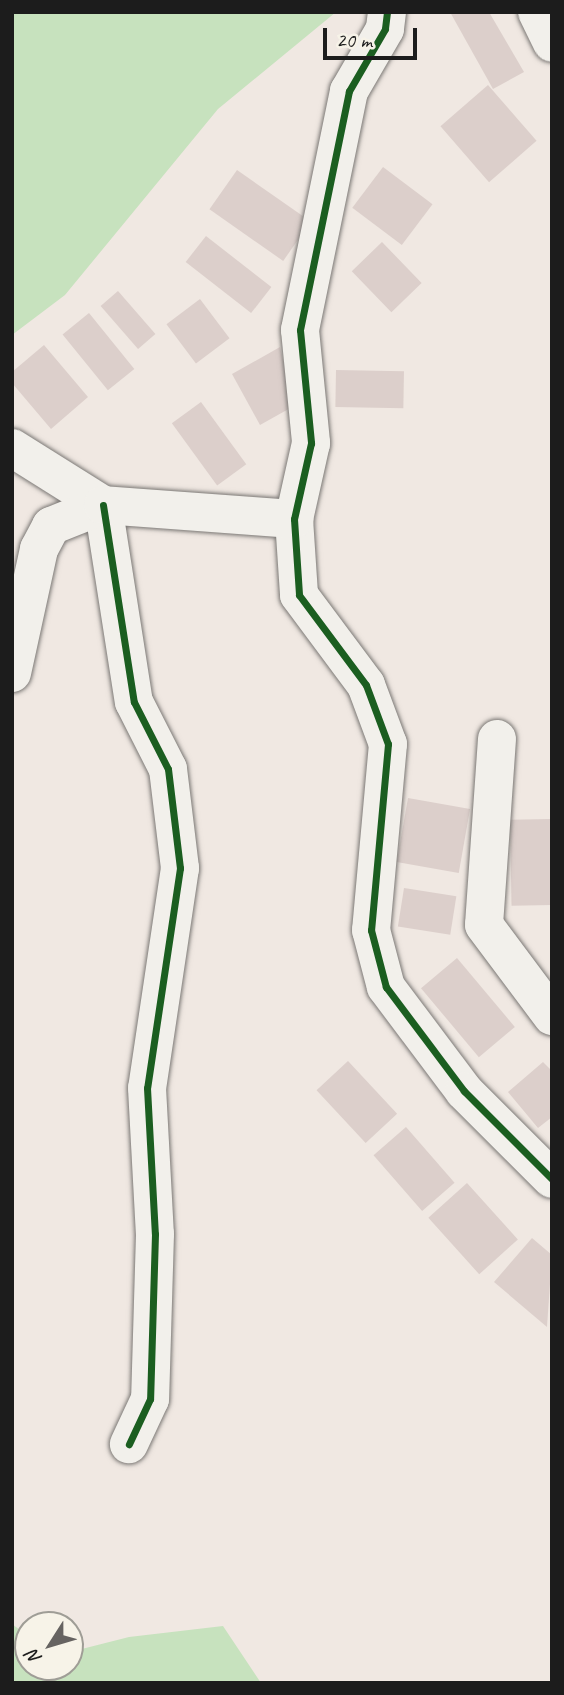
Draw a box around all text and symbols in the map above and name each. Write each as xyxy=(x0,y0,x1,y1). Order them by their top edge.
scale bar xyxy=(326,14,420,58)
text: 20 m xyxy=(336,27,372,53)
north arrow xyxy=(14,1611,84,1681)
text: N xyxy=(21,1646,47,1669)

